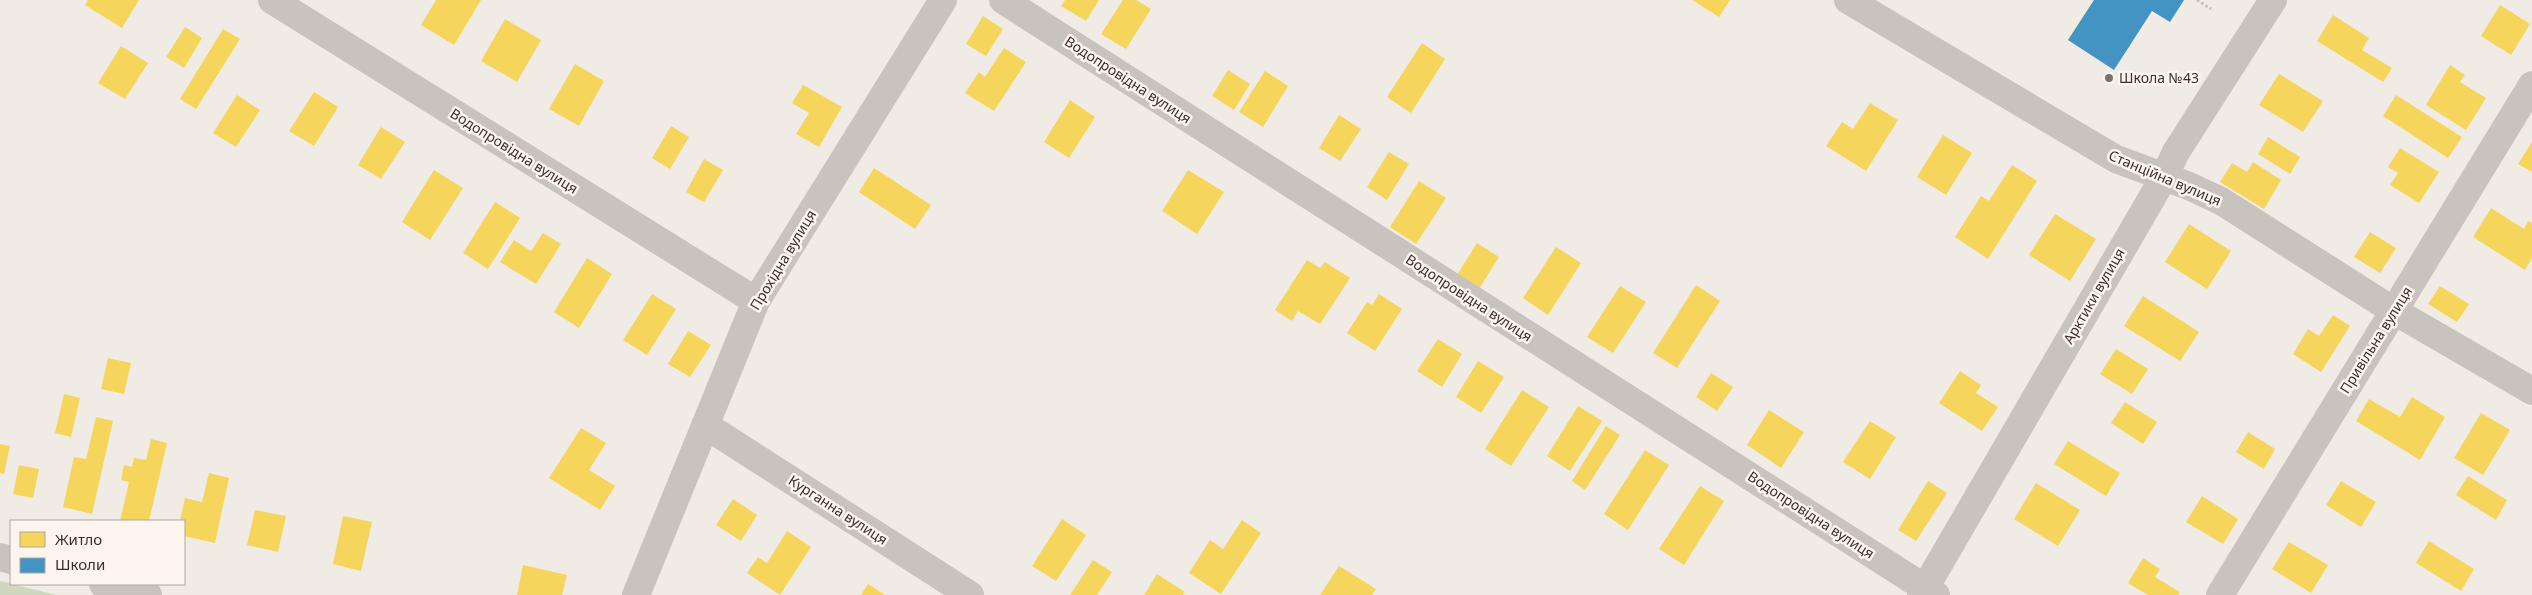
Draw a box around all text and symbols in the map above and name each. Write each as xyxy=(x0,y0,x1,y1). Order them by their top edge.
street label: Водопровідна вулиця xyxy=(1061,32,1195,128)
place label: Школа №43 xyxy=(2119,68,2199,87)
marker: Школа №43 xyxy=(2103,72,2115,84)
street label: Водопровідна вулиця xyxy=(447,104,582,198)
street label: Станційна вулиця xyxy=(2106,145,2224,210)
street label: Прохідна вулиця xyxy=(745,206,820,313)
street label: Арктики вулиця xyxy=(2058,244,2129,347)
street label: Водопровідна вулиця xyxy=(1402,250,1536,346)
street label: Привільна вулиця xyxy=(2335,283,2416,397)
street label: Водопровідна вулиця xyxy=(1744,467,1878,563)
street label: Курганна вулиця xyxy=(785,470,891,549)
legend xyxy=(10,520,185,585)
text: Житло xyxy=(55,529,102,549)
text: Школи xyxy=(55,554,105,574)

